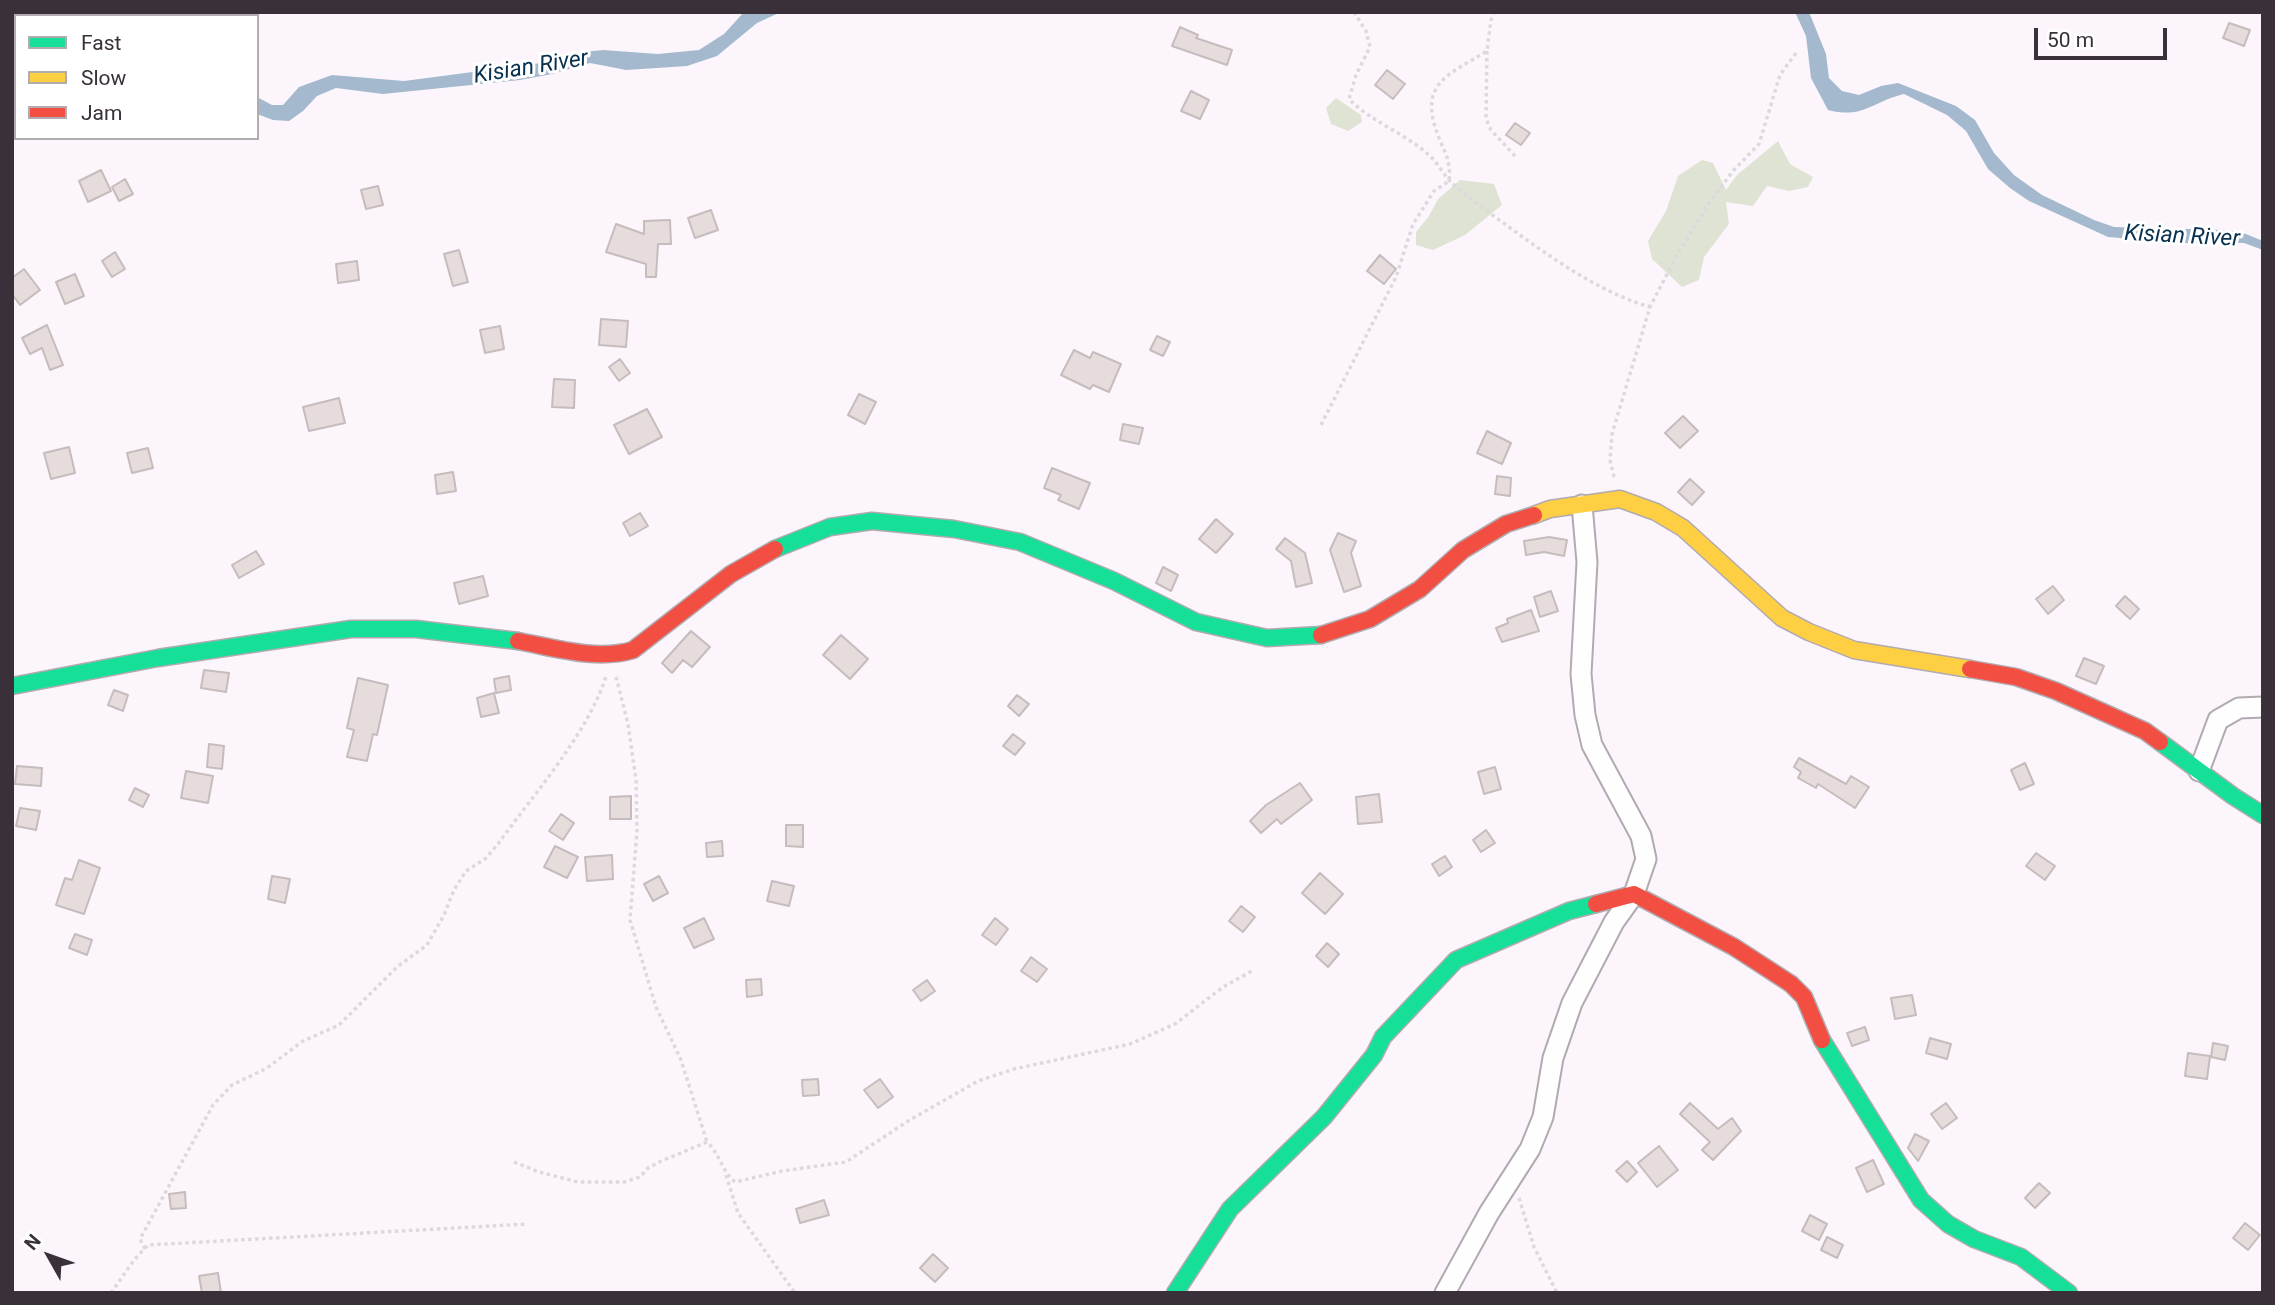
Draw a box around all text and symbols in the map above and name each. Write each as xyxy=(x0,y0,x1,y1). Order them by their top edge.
legend xyxy=(14,14,259,140)
scale bar xyxy=(2037,14,2170,58)
text: 50 m xyxy=(2047,28,2094,52)
text: Fast xyxy=(81,31,121,55)
water label: Kisian River xyxy=(472,45,590,91)
text: Slow xyxy=(81,66,126,90)
text: Jam xyxy=(81,101,122,125)
water label: Kisian River xyxy=(2124,220,2240,254)
north arrow xyxy=(14,1221,84,1291)
text: N xyxy=(19,1230,46,1255)

